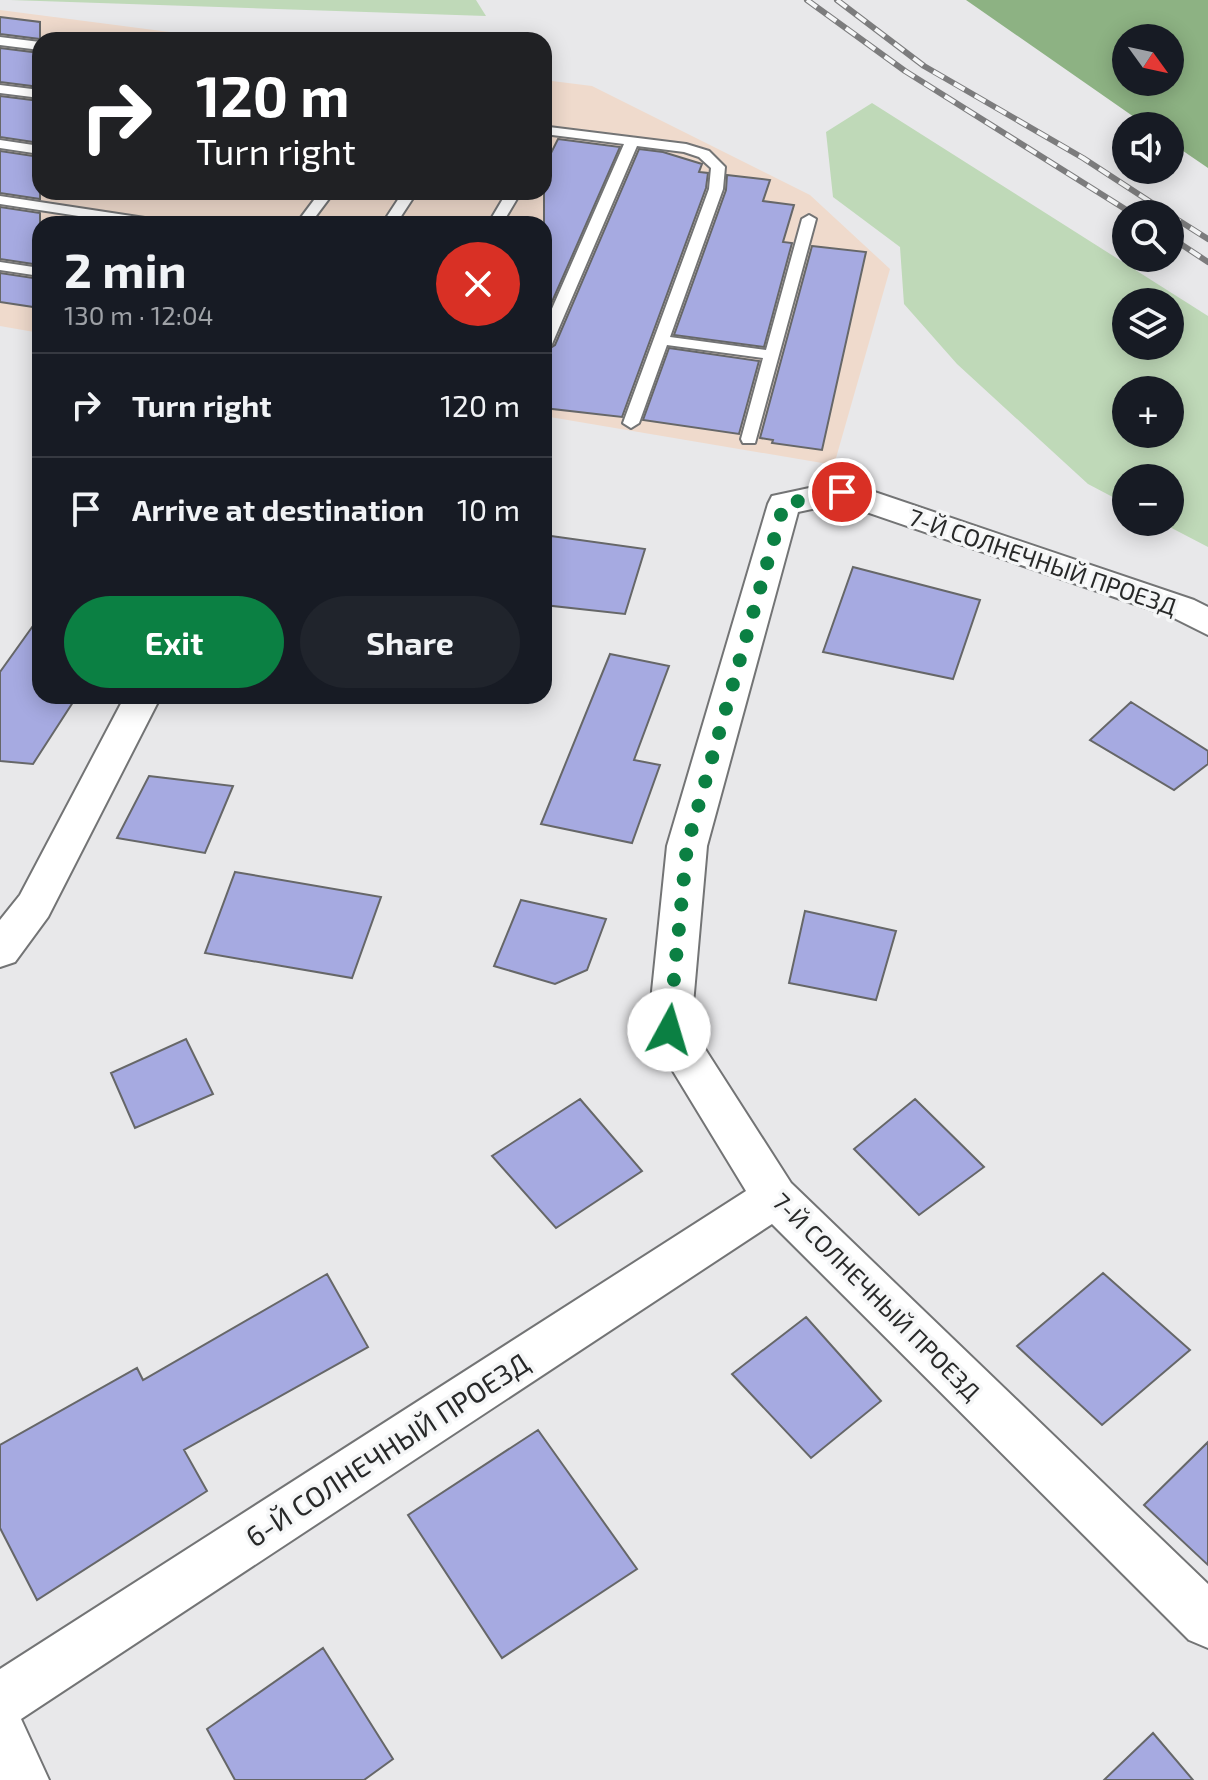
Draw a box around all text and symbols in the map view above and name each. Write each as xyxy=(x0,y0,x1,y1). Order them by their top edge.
north arrow xyxy=(1112,24,1184,96)
map controls xyxy=(1112,24,1184,536)
text: 120 m xyxy=(196,61,350,128)
icon: right xyxy=(64,64,168,168)
button: sound xyxy=(1112,112,1184,184)
text: Turn right xyxy=(196,129,356,172)
button: search xyxy=(1112,200,1184,272)
text: 2 min xyxy=(64,240,187,298)
button: close xyxy=(436,242,520,326)
button: layers xyxy=(1112,288,1184,360)
text: 130 m · 12:04 xyxy=(64,299,214,330)
button: + xyxy=(1112,376,1184,448)
icon: right xyxy=(64,383,108,427)
text: Turn right xyxy=(132,387,272,423)
text: 120 m xyxy=(440,387,520,423)
pin xyxy=(808,458,876,526)
button: − xyxy=(1112,464,1184,536)
icon: arrive xyxy=(820,470,864,514)
icon: arrive xyxy=(64,487,108,531)
text: Arrive at destination xyxy=(132,491,424,527)
text: 10 m xyxy=(457,491,520,527)
street label: 7-Й СОЛНЕЧНЫЙ ПРОЕЗД xyxy=(905,501,1181,621)
button: Exit xyxy=(64,596,284,688)
button: Share xyxy=(300,596,520,688)
position arrow xyxy=(627,988,711,1072)
street label: 7-Й СОЛНЕЧНЫЙ ПРОЕЗД xyxy=(767,1186,987,1406)
street label: 6-Й СОЛНЕЧНЫЙ ПРОЕЗД xyxy=(239,1345,535,1553)

